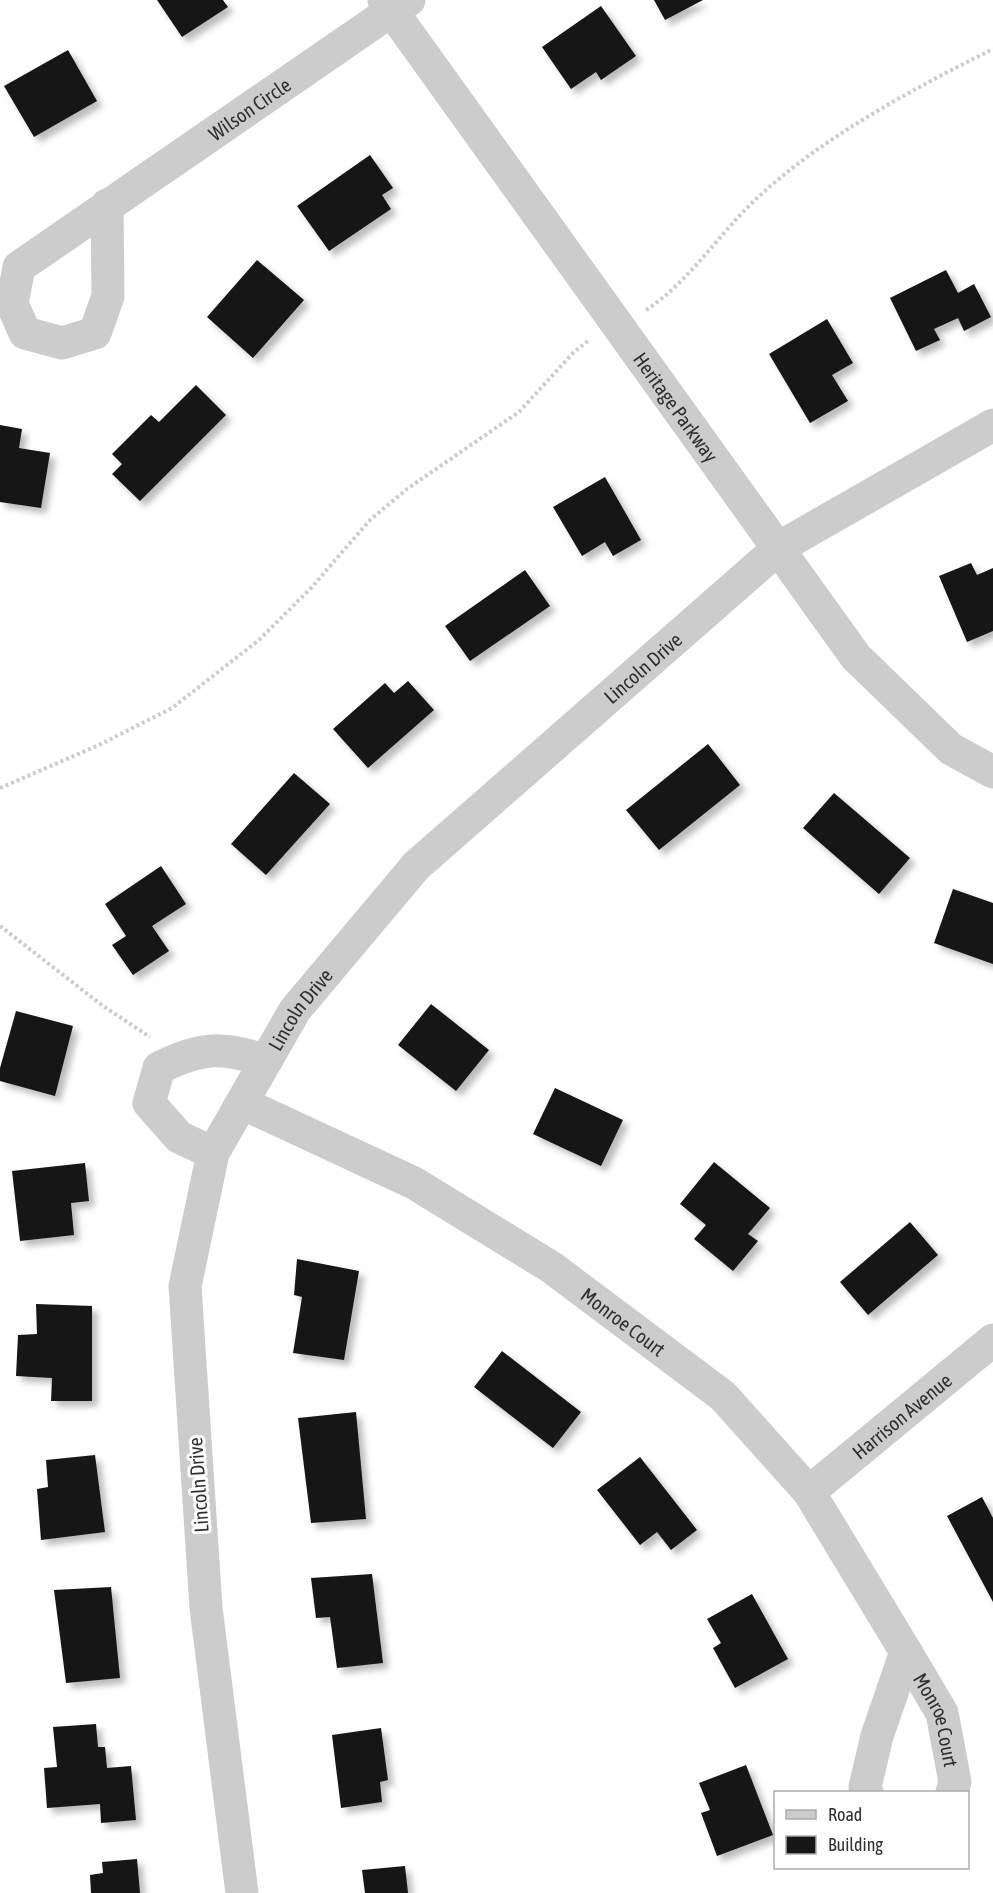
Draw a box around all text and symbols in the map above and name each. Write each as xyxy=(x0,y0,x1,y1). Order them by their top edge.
street label: Wilson Circle xyxy=(204,72,295,145)
street label: Heritage Parkway xyxy=(629,348,723,466)
street label: Lincoln Drive xyxy=(599,627,686,708)
street label: Lincoln Drive xyxy=(263,964,337,1054)
street label: Monroe Court xyxy=(577,1282,670,1360)
street label: Harrison Avenue xyxy=(847,1368,956,1463)
street label: Lincoln Drive xyxy=(183,1437,213,1533)
street label: Monroe Court xyxy=(909,1669,963,1769)
legend xyxy=(774,1791,969,1869)
text: Road xyxy=(828,1804,862,1825)
text: Building xyxy=(828,1834,883,1855)

